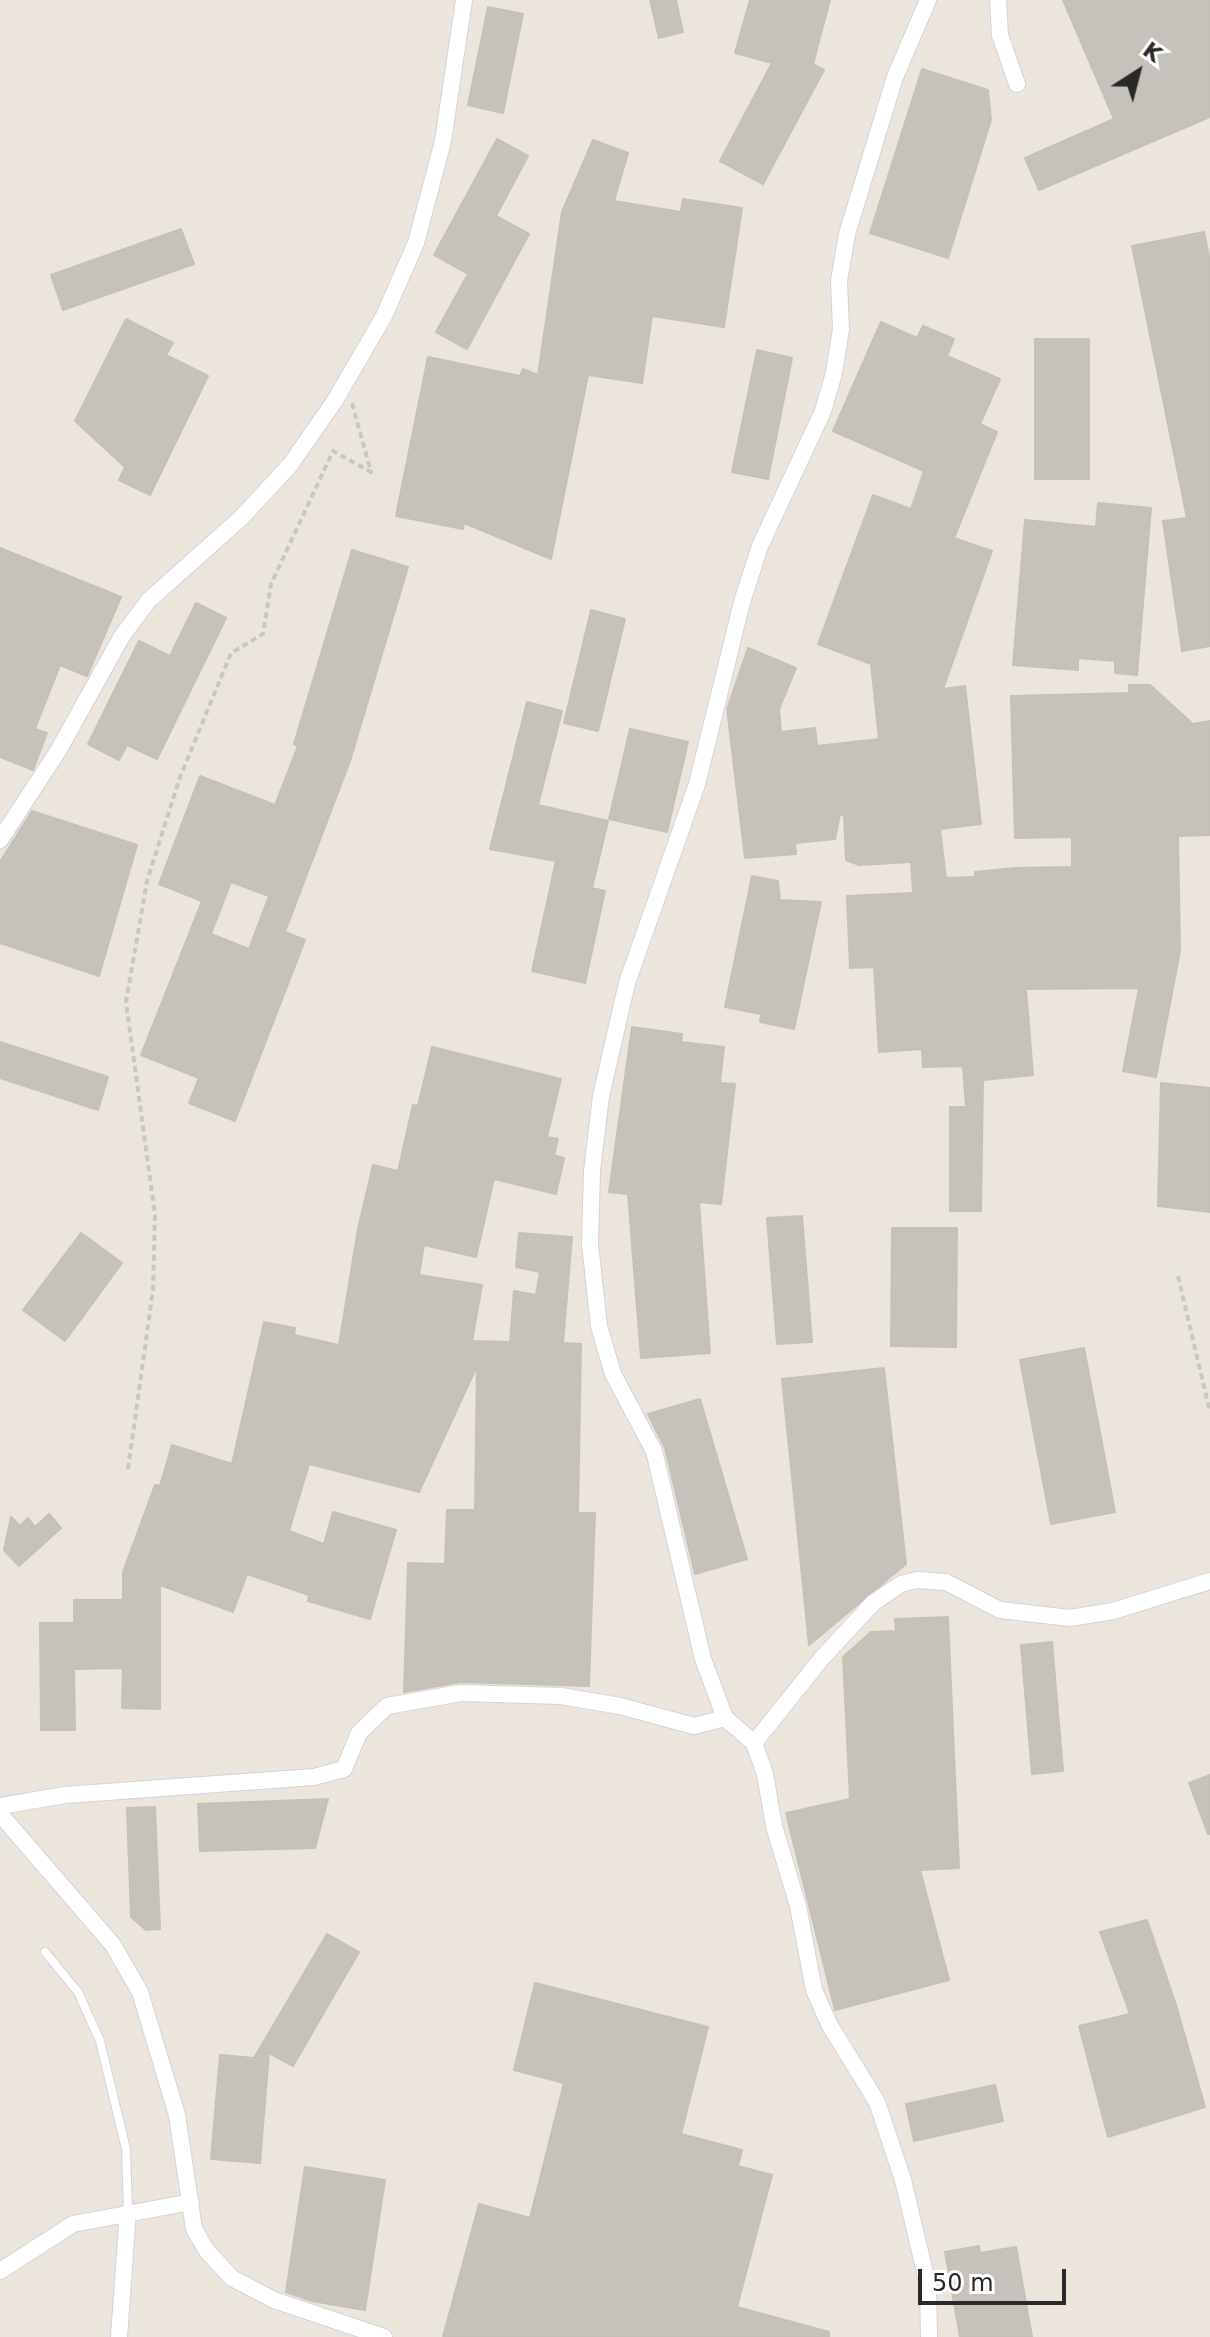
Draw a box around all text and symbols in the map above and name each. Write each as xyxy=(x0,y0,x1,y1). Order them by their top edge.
north arrow xyxy=(1098,32,1178,112)
text: K xyxy=(1138,37,1167,67)
scale bar xyxy=(922,2253,1070,2303)
text: 50 m xyxy=(932,2269,994,2297)

